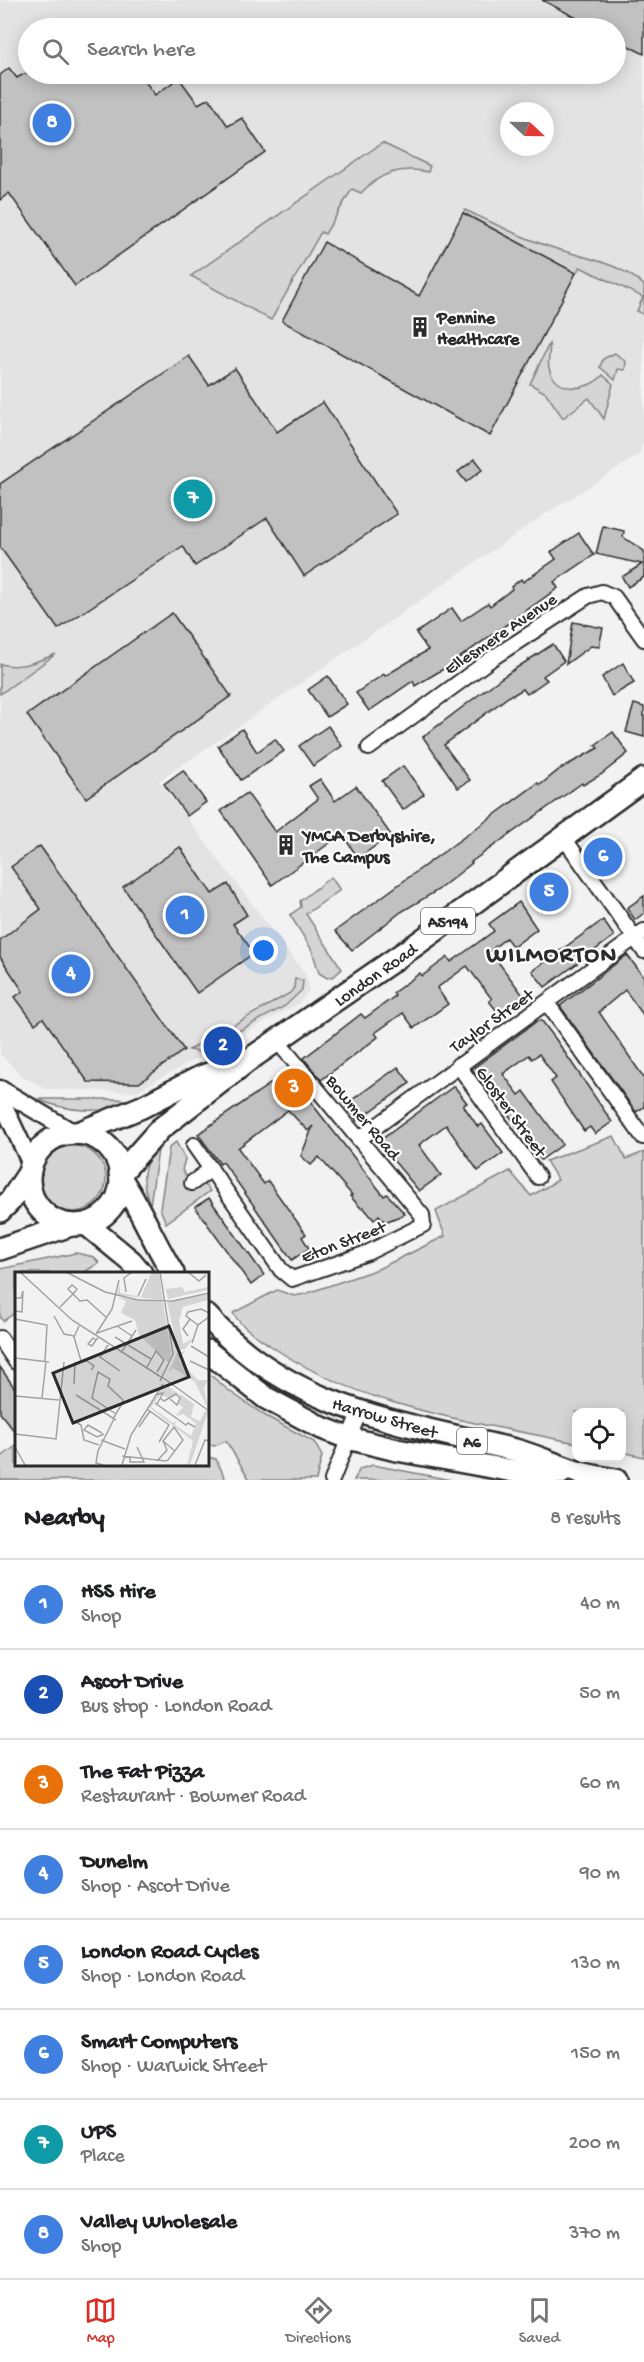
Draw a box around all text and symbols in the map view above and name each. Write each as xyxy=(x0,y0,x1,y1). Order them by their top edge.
search box xyxy=(18,18,626,84)
icon: search xyxy=(39,35,72,68)
text: Search here xyxy=(87,38,195,64)
pin: 8 xyxy=(32,100,72,146)
north arrow xyxy=(500,102,554,156)
place label: Pennine Healthcare xyxy=(436,309,520,351)
building icon: Pennine Healthcare xyxy=(408,315,432,339)
pin: 7 xyxy=(174,476,212,522)
street label: Ellesmere Avenue xyxy=(441,589,562,680)
place label: YMCA Derbyshire, The Campus xyxy=(301,827,436,869)
building icon: YMCA Derbyshire, The Campus xyxy=(274,833,298,857)
pin: 6 xyxy=(584,834,622,880)
pin: 5 xyxy=(530,870,568,914)
pin: 1 xyxy=(166,892,204,938)
road number: A5194 xyxy=(421,908,475,934)
your location xyxy=(249,936,278,965)
street label: London Road xyxy=(331,939,423,1012)
district label: WILMORTON xyxy=(485,942,618,971)
pin: 4 xyxy=(52,952,90,996)
street label: Taylor Street xyxy=(446,984,540,1059)
pin: 2 xyxy=(204,1024,242,1068)
street label: Gloster Street xyxy=(470,1063,551,1163)
pin: 3 xyxy=(274,1066,314,1110)
street label: Bowmer Road xyxy=(320,1071,405,1166)
street label: Eton Street xyxy=(299,1217,391,1269)
inset map xyxy=(15,1272,208,1465)
street label: Harrow Street xyxy=(329,1394,441,1445)
map controls xyxy=(572,1408,626,1462)
button: locate xyxy=(572,1408,626,1462)
road number: A6 xyxy=(457,1428,487,1454)
text: Nearby xyxy=(24,1504,105,1535)
text: 8 results xyxy=(550,1508,620,1531)
text: HSS Hire xyxy=(81,1580,156,1606)
text: 1 xyxy=(39,1593,48,1616)
text: 40 m xyxy=(580,1593,620,1616)
text: Shop xyxy=(81,1606,121,1629)
text: Ascot Drive xyxy=(81,1670,183,1696)
text: 2 xyxy=(39,1683,48,1706)
text: 50 m xyxy=(579,1683,620,1706)
text: Bus stop · London Road xyxy=(81,1696,271,1719)
text: The Fat Pizza xyxy=(81,1760,204,1786)
text: 3 xyxy=(38,1773,49,1796)
text: 60 m xyxy=(580,1773,620,1796)
text: Restaurant · Bowmer Road xyxy=(81,1786,306,1809)
text: Dunelm xyxy=(81,1850,148,1876)
text: 4 xyxy=(39,1863,48,1886)
text: 90 m xyxy=(580,1863,620,1886)
text: Shop · Ascot Drive xyxy=(81,1876,230,1899)
text: London Road Cycles xyxy=(81,1940,259,1966)
text: 5 xyxy=(38,1953,49,1976)
text: 130 m xyxy=(571,1953,620,1976)
text: Shop · London Road xyxy=(81,1966,244,1989)
text: Smart Computers xyxy=(81,2030,237,2056)
text: 6 xyxy=(38,2043,49,2066)
text: 150 m xyxy=(571,2043,620,2066)
text: Shop · Warwick Street xyxy=(81,2056,266,2079)
text: UPS xyxy=(81,2120,116,2146)
text: 7 xyxy=(38,2133,49,2156)
text: 200 m xyxy=(569,2133,620,2156)
text: Place xyxy=(81,2146,125,2169)
text: Valley Wholesale xyxy=(81,2210,237,2236)
text: 8 xyxy=(38,2223,49,2246)
text: 370 m xyxy=(569,2223,620,2246)
text: Shop xyxy=(81,2236,121,2259)
tab: Map xyxy=(84,2294,117,2349)
tab: Directions xyxy=(285,2294,351,2349)
tab: Saved xyxy=(519,2294,560,2349)

